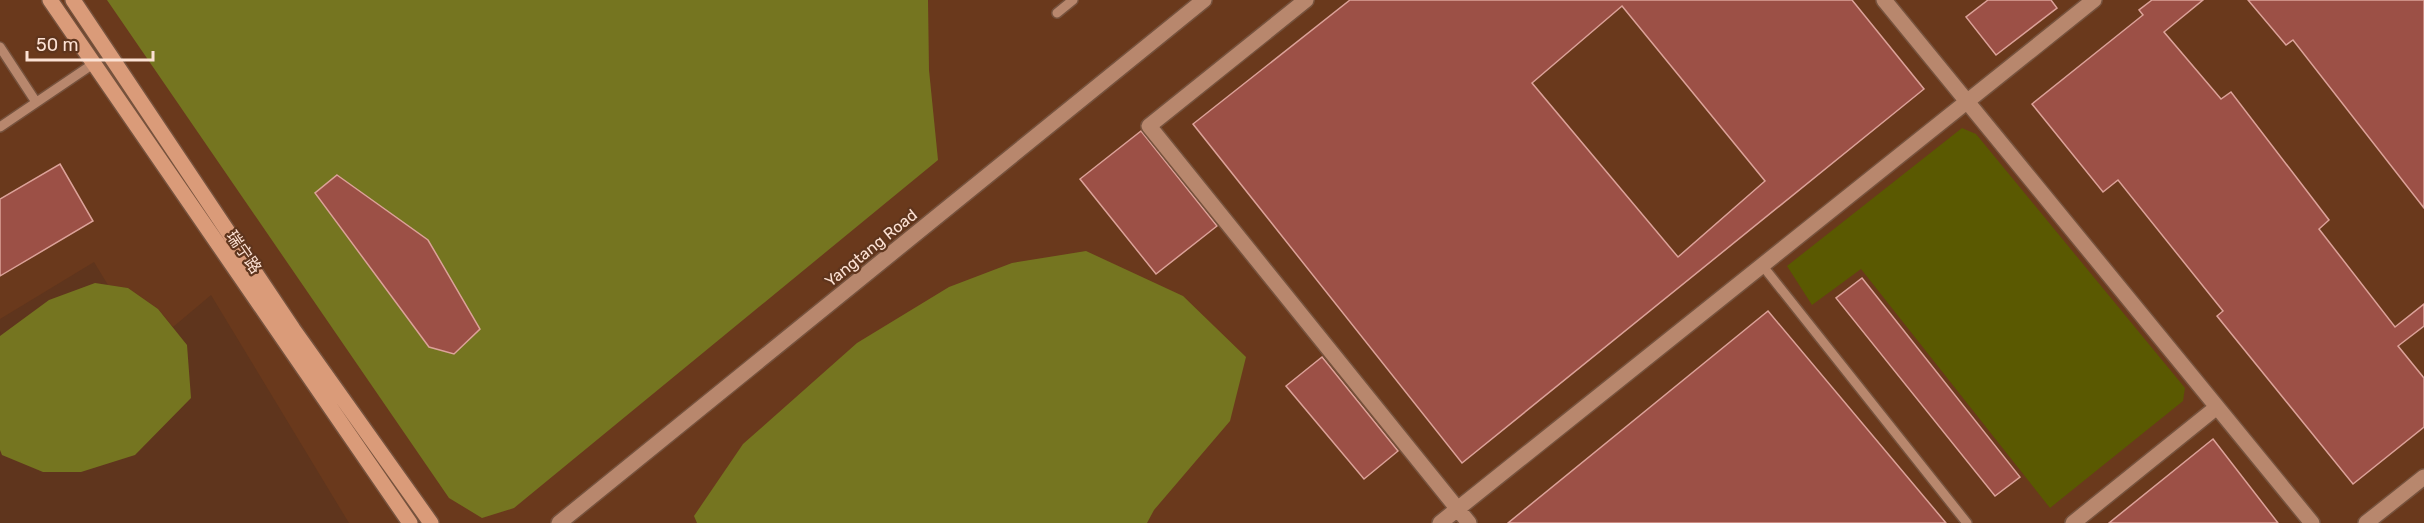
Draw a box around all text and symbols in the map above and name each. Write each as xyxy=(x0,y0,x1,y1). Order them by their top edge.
scale bar xyxy=(27,24,153,62)
text: 50 m xyxy=(36,34,79,56)
street label: Yangtang Road xyxy=(821,205,921,291)
street label: 瑞宁路 xyxy=(222,227,266,277)

